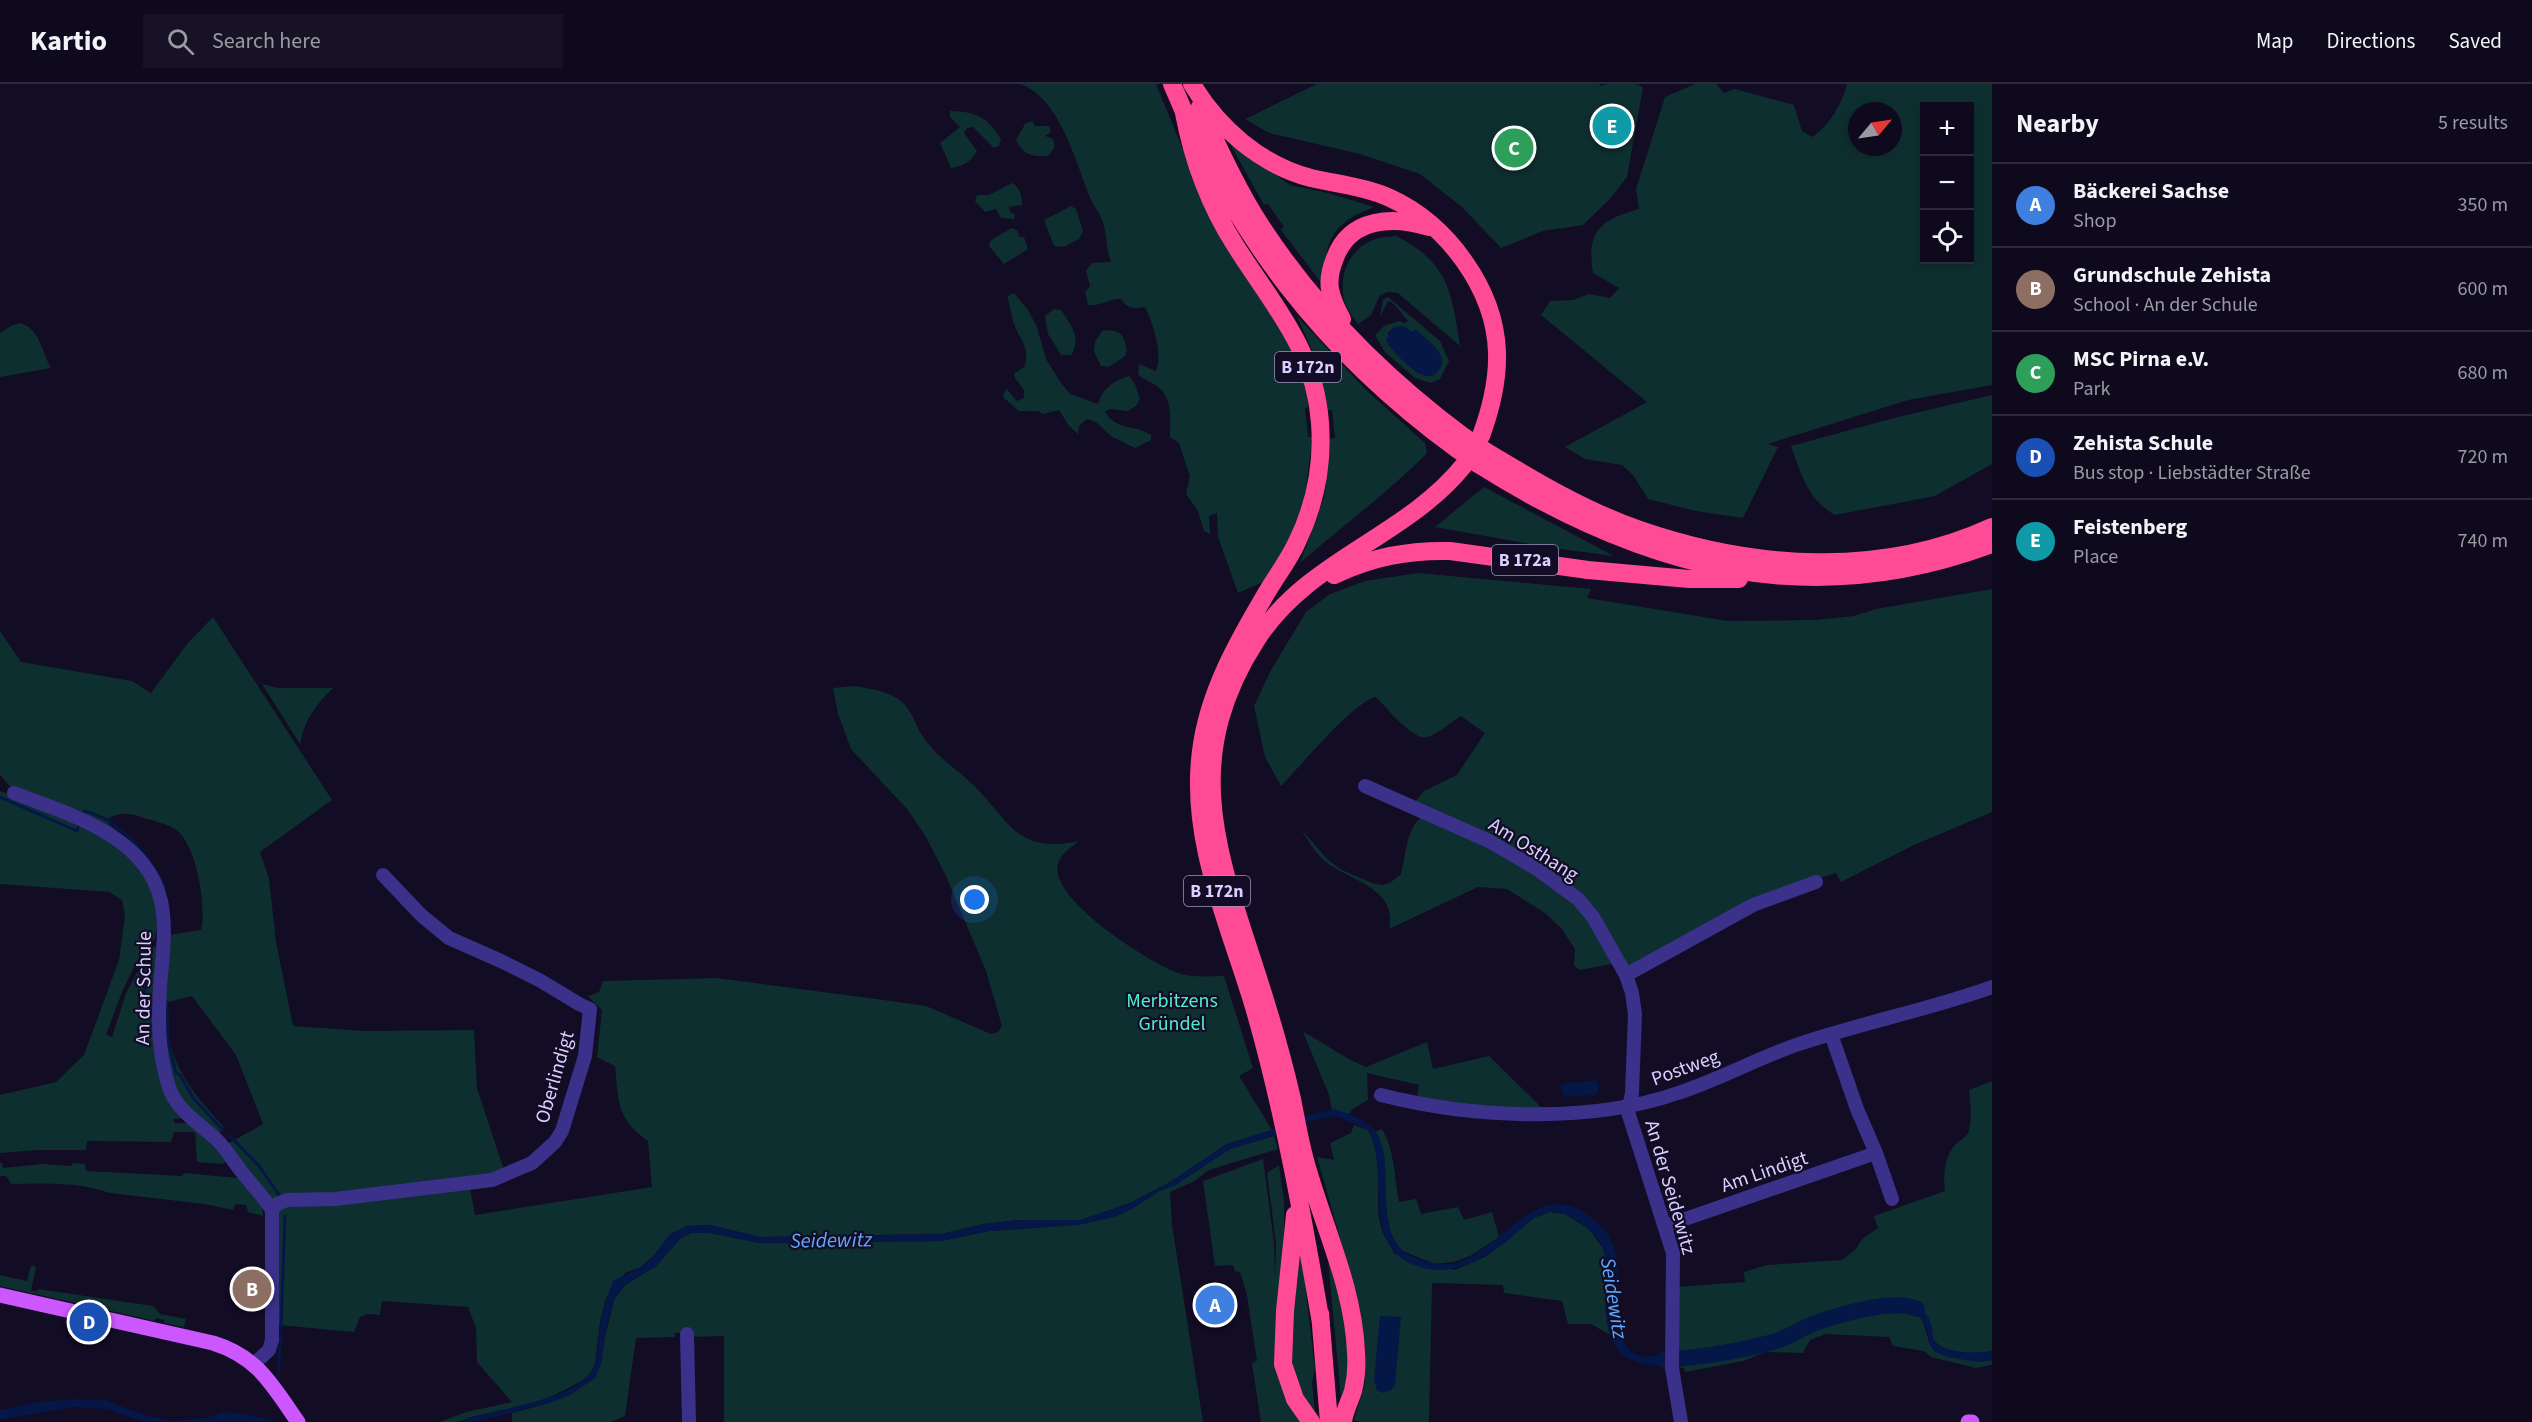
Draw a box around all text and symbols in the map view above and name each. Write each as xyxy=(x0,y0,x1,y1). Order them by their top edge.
search box xyxy=(143,14,563,68)
text: Kartio xyxy=(30,21,107,61)
icon: search xyxy=(164,25,197,58)
text: Search here xyxy=(212,25,321,57)
text: Map xyxy=(2256,26,2294,56)
text: Directions xyxy=(2327,26,2415,56)
text: Saved xyxy=(2448,26,2502,56)
north arrow xyxy=(1848,102,1902,156)
map controls xyxy=(1920,102,1974,264)
button: + xyxy=(1920,102,1974,156)
pin: E xyxy=(1592,104,1632,148)
text: Nearby xyxy=(2016,105,2099,142)
text: 5 results xyxy=(2438,109,2508,137)
pin: C xyxy=(1494,126,1534,170)
button: − xyxy=(1920,156,1974,210)
text: Bäckerei Sachse xyxy=(2073,175,2229,207)
text: A xyxy=(2030,191,2041,219)
text: 350 m xyxy=(2458,191,2508,219)
text: Shop xyxy=(2073,207,2117,235)
button: locate xyxy=(1920,210,1974,264)
text: Grundschule Zehista xyxy=(2073,259,2271,291)
text: B xyxy=(2029,275,2042,303)
text: 600 m xyxy=(2458,275,2508,303)
text: School · An der Schule xyxy=(2073,291,2258,319)
text: MSC Pirna e.V. xyxy=(2073,343,2209,375)
road number: B 172n xyxy=(1275,352,1341,382)
text: C xyxy=(2030,359,2041,387)
text: 680 m xyxy=(2458,359,2508,387)
text: Park xyxy=(2073,375,2110,403)
text: Zehista Schule xyxy=(2073,427,2213,459)
text: D xyxy=(2029,443,2042,471)
text: 720 m xyxy=(2458,443,2508,471)
text: Bus stop · Liebstädter Straße xyxy=(2073,459,2311,487)
text: Feistenberg xyxy=(2073,511,2187,543)
text: E xyxy=(2030,527,2041,555)
text: 740 m xyxy=(2458,527,2508,555)
text: Place xyxy=(2073,543,2118,571)
road number: B 172a xyxy=(1492,545,1558,575)
street label: Am Osthang xyxy=(1483,811,1584,889)
road number: B 172n xyxy=(1184,876,1250,906)
your location xyxy=(960,885,989,914)
street label: An der Schule xyxy=(129,931,159,1045)
park label: Merbitzens Gründel xyxy=(1126,987,1218,1038)
street label: Oberlindigt xyxy=(528,1028,582,1127)
street label: Postweg xyxy=(1647,1043,1723,1093)
street label: An der Seidewitz xyxy=(1637,1117,1703,1258)
street label: Am Lindigt xyxy=(1717,1144,1812,1200)
water label: Seidewitz xyxy=(790,1224,874,1256)
water label: Seidewitz xyxy=(1593,1255,1635,1342)
pin: B xyxy=(232,1266,272,1312)
pin: A xyxy=(1196,1282,1234,1328)
pin: D xyxy=(70,1300,109,1344)

